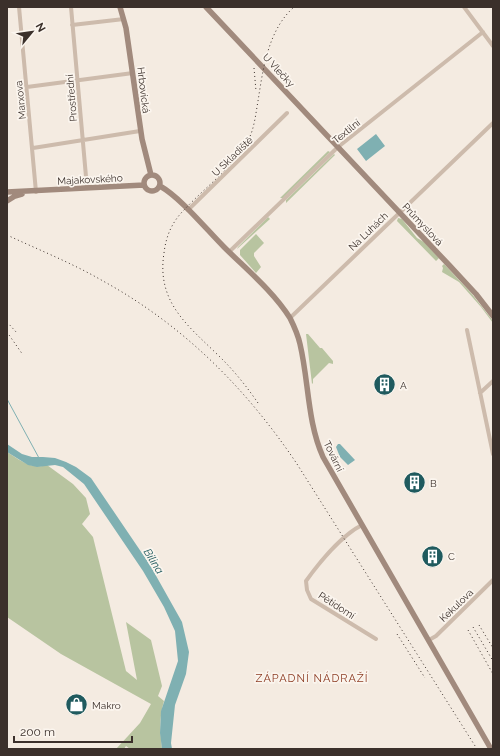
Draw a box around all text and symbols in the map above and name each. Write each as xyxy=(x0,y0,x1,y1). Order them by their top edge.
north arrow xyxy=(12,12,52,52)
text: N xyxy=(33,21,48,34)
street label: U Vlečky xyxy=(261,51,297,90)
street label: Hrbovická xyxy=(135,66,152,114)
street label: Prostřední xyxy=(64,73,79,122)
street label: Marxova xyxy=(13,80,28,120)
street label: Textilní xyxy=(330,117,363,146)
street label: U Skladiště xyxy=(210,134,255,178)
street label: Majakovského xyxy=(57,172,123,187)
street label: Průmyslová xyxy=(400,201,445,248)
street label: Na Luhách xyxy=(347,210,390,253)
building icon: A xyxy=(371,372,397,398)
place label: A xyxy=(400,380,407,391)
street label: Tovární xyxy=(321,439,346,474)
building icon: B xyxy=(402,470,428,496)
place label: B xyxy=(430,478,437,489)
building icon: C xyxy=(419,543,445,569)
water label: Bílina xyxy=(141,546,167,577)
place label: C xyxy=(448,551,455,562)
street label: Kekulova xyxy=(437,587,475,624)
street label: Pětidomí xyxy=(317,590,358,622)
district label: ZÁPADNÍ NÁDRAŽÍ xyxy=(255,671,369,685)
shop icon: Makro xyxy=(64,692,90,718)
place label: Makro xyxy=(92,700,121,711)
scale bar xyxy=(14,718,132,744)
text: 200 m xyxy=(20,725,55,739)

